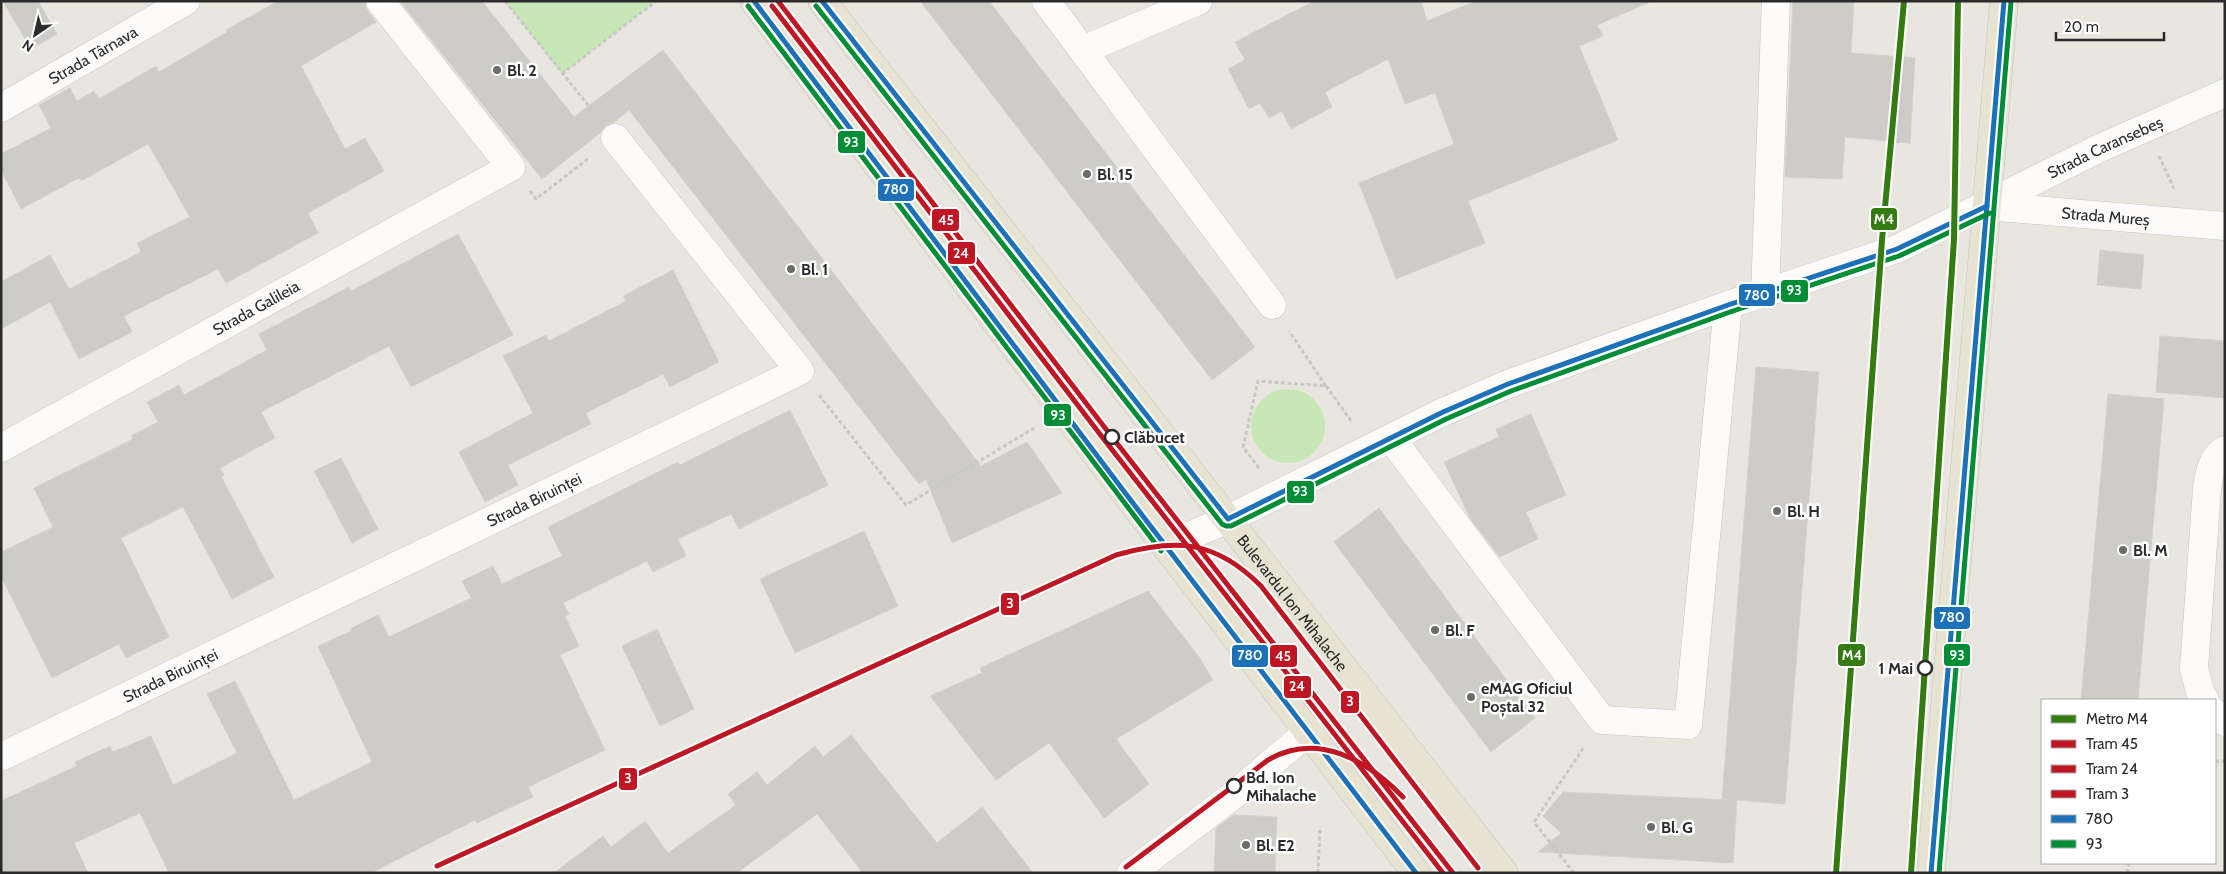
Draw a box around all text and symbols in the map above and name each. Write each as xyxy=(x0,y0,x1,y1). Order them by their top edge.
north arrow xyxy=(10,10,60,60)
scale bar xyxy=(2056,10,2164,42)
text: 20 m xyxy=(2064,18,2099,36)
street label: Strada Târnava xyxy=(45,22,141,88)
text: N xyxy=(19,36,37,56)
place label: Bl. 2 xyxy=(507,61,537,80)
marker: Bl. 2 xyxy=(491,64,503,76)
street label: Strada Caransebeș xyxy=(2044,112,2166,183)
line badge: 93 xyxy=(837,130,866,154)
text: 93 xyxy=(843,133,859,151)
place label: Bl. 15 xyxy=(1097,165,1133,184)
marker: Bl. 15 xyxy=(1081,168,1093,180)
line badge: 780 xyxy=(877,178,915,202)
text: 780 xyxy=(883,180,909,198)
street label: Strada Mureș xyxy=(2061,203,2151,231)
line badge: M4 xyxy=(1870,207,1898,231)
line badge: 45 xyxy=(931,208,960,232)
text: M4 xyxy=(1874,210,1894,228)
text: 45 xyxy=(938,211,954,229)
line badge: 24 xyxy=(947,241,976,265)
text: 24 xyxy=(953,244,969,262)
place label: Bl. 1 xyxy=(801,260,828,279)
marker: Bl. 1 xyxy=(785,263,797,275)
street label: Strada Galileia xyxy=(209,276,303,339)
line badge: 93 xyxy=(1780,279,1809,303)
text: 93 xyxy=(1786,281,1802,299)
line badge: 780 xyxy=(1738,283,1776,307)
text: 780 xyxy=(1744,286,1770,304)
line badge: 93 xyxy=(1043,403,1072,427)
text: 93 xyxy=(1050,406,1066,424)
place label: Clăbucet xyxy=(1124,428,1185,447)
marker: Clăbucet xyxy=(1104,429,1120,445)
street label: Strada Biruinței xyxy=(484,469,585,531)
line badge: 93 xyxy=(1286,480,1315,504)
text: 93 xyxy=(1292,482,1308,500)
place label: Bl. H xyxy=(1787,502,1820,521)
marker: Bl. H xyxy=(1771,505,1783,517)
street label: Bulevardul Ion Mihalache xyxy=(1233,531,1352,675)
place label: Bl. M xyxy=(2133,541,2168,560)
marker: Bl. M xyxy=(2117,544,2129,556)
line badge: 3 xyxy=(1000,592,1020,616)
text: 3 xyxy=(1006,594,1014,612)
line badge: 780 xyxy=(1933,606,1971,630)
text: 780 xyxy=(1939,608,1965,626)
place label: Bl. F xyxy=(1445,621,1475,640)
marker: Bl. F xyxy=(1429,624,1441,636)
line badge: M4 xyxy=(1837,643,1866,667)
line badge: 93 xyxy=(1943,643,1971,667)
line badge: 780 xyxy=(1231,644,1269,668)
line badge: 45 xyxy=(1269,644,1298,668)
street label: Strada Biruinței xyxy=(120,645,221,707)
text: 780 xyxy=(1237,646,1263,664)
text: M4 xyxy=(1842,646,1862,664)
text: 93 xyxy=(1949,646,1965,664)
text: 45 xyxy=(1275,647,1291,665)
place label: 1 Mai xyxy=(1878,659,1913,678)
marker: 1 Mai xyxy=(1917,660,1933,676)
line badge: 24 xyxy=(1283,675,1312,699)
text: 24 xyxy=(1289,677,1305,695)
place label: eMAG Oficiul Poștal 32 xyxy=(1481,679,1572,717)
line badge: 3 xyxy=(1340,690,1360,714)
marker: eMAG Oficiul Poștal 32 xyxy=(1465,691,1477,703)
text: 3 xyxy=(1346,692,1354,710)
legend xyxy=(2041,699,2216,864)
text: Metro M4 xyxy=(2086,710,2148,728)
text: Tram 45 xyxy=(2086,735,2138,753)
text: Tram 24 xyxy=(2086,760,2138,778)
line badge: 3 xyxy=(618,767,638,791)
place label: Bd. Ion Mihalache xyxy=(1246,768,1316,805)
text: 3 xyxy=(624,769,632,787)
marker: Bd. Ion Mihalache xyxy=(1226,778,1242,794)
text: Tram 3 xyxy=(2086,785,2129,803)
text: 780 xyxy=(2086,810,2113,828)
place label: Bl. G xyxy=(1661,818,1693,837)
marker: Bl. G xyxy=(1645,821,1657,833)
text: 93 xyxy=(2086,835,2103,853)
place label: Bl. E2 xyxy=(1256,836,1295,855)
marker: Bl. E2 xyxy=(1240,839,1252,851)

